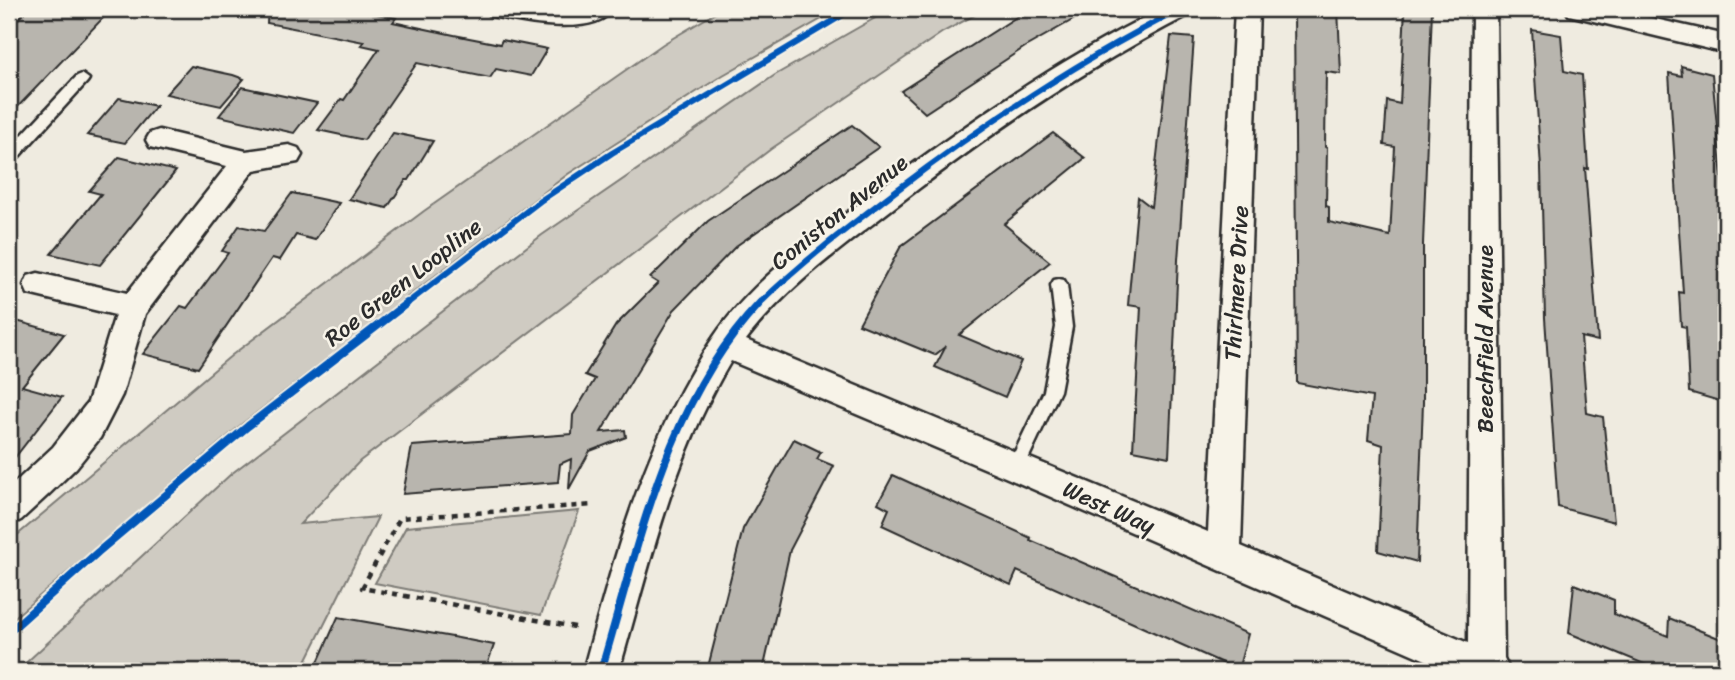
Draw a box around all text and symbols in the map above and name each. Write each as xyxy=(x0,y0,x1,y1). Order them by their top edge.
street label: Coniston Avenue xyxy=(761,144,917,281)
street label: Thirlmere Drive xyxy=(1212,204,1261,362)
street label: Roe Green Loopline xyxy=(315,207,492,357)
street label: Beechfield Avenue xyxy=(1465,245,1506,433)
street label: West Way xyxy=(1056,469,1162,546)

